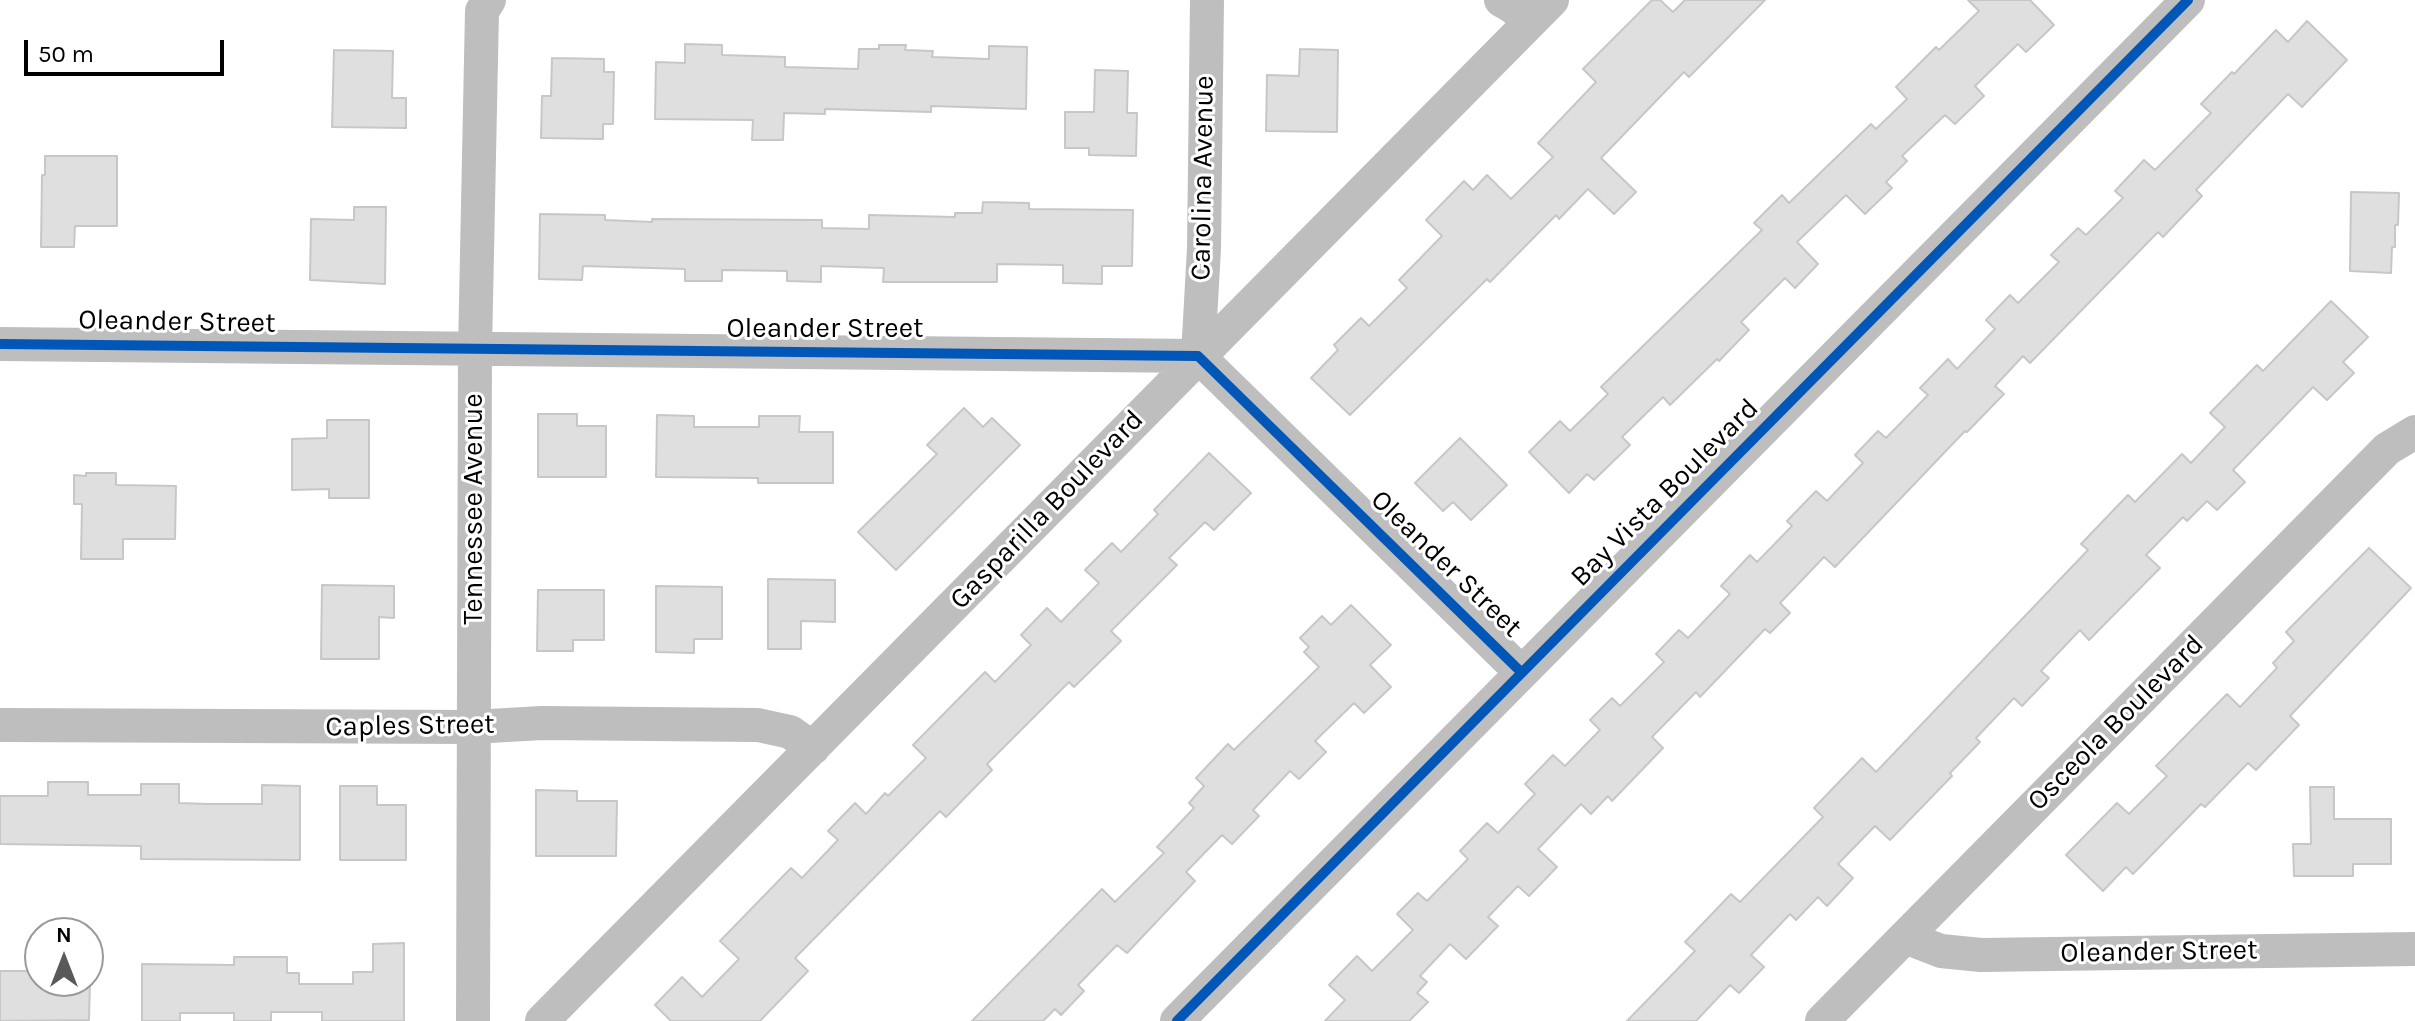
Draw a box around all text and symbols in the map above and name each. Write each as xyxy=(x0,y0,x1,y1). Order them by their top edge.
scale bar xyxy=(28,24,228,74)
text: 50 m xyxy=(38,40,94,68)
street label: Carolina Avenue xyxy=(1184,75,1222,281)
street label: Oleander Street xyxy=(78,303,276,341)
street label: Oleander Street xyxy=(726,312,924,346)
street label: Bay Vista Boulevard xyxy=(1564,392,1766,594)
street label: Tennessee Avenue xyxy=(457,393,491,625)
street label: Gasparilla Boulevard xyxy=(943,403,1151,617)
street label: Oleander Street xyxy=(1363,483,1529,645)
street label: Osceola Boulevard xyxy=(2021,628,2211,818)
street label: Caples Street xyxy=(325,708,495,744)
north arrow xyxy=(24,917,104,997)
text: N xyxy=(56,922,72,948)
street label: Oleander Street xyxy=(2060,933,2258,971)

